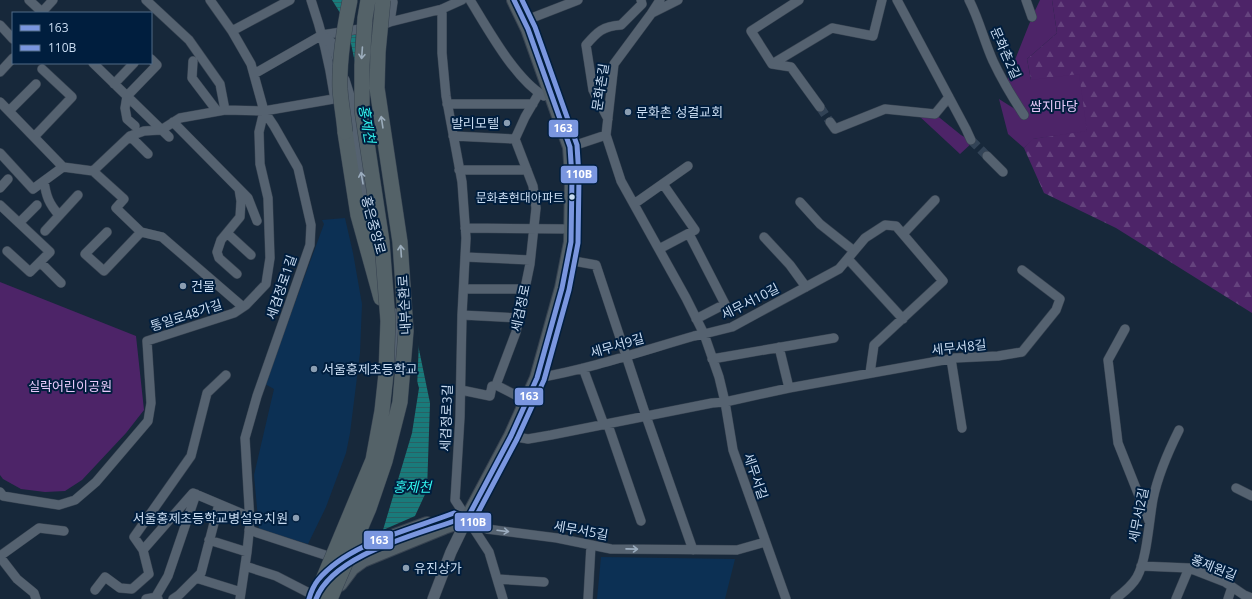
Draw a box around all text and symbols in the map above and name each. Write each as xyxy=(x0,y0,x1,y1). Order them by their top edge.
legend xyxy=(12,12,152,64)
text: 163 xyxy=(48,19,69,36)
street label: 문화촌2길 xyxy=(987,24,1025,82)
text: 110B xyxy=(48,39,77,56)
one-way arrow xyxy=(359,46,366,59)
street label: 문화촌길 xyxy=(587,62,613,112)
park label: 쌈지마당 xyxy=(1030,97,1078,115)
water label: 홍제천 xyxy=(355,103,380,146)
place label: 문화촌 성결교회 xyxy=(636,103,723,121)
marker: 문화촌 성결교회 xyxy=(623,107,633,117)
place label: 발리모텔 xyxy=(451,114,499,132)
one-way arrow xyxy=(378,116,386,129)
marker: 발리모텔 xyxy=(502,118,512,128)
line badge: 163 xyxy=(548,119,579,138)
text: 163 xyxy=(554,120,572,135)
line badge: 110B xyxy=(560,165,598,184)
text: 110B xyxy=(566,166,592,181)
one-way arrow xyxy=(358,172,366,185)
place label: 문화촌현대아파트 xyxy=(476,189,564,206)
marker: 문화촌현대아파트 xyxy=(567,192,577,202)
street label: 홍은중앙로 xyxy=(358,194,390,256)
one-way arrow xyxy=(397,245,404,258)
street label: 세검정로1길 xyxy=(262,252,300,322)
street label: 내부순환로 xyxy=(393,275,415,335)
place label: 건물 xyxy=(191,277,215,295)
street label: 세무서10길 xyxy=(718,279,782,323)
marker: 건물 xyxy=(178,281,188,291)
street label: 세검정로 xyxy=(506,283,534,333)
street label: 통일로48가길 xyxy=(148,295,224,335)
street label: 세무서9길 xyxy=(588,329,646,361)
street label: 세무서8길 xyxy=(931,335,987,359)
place label: 서울홍제초등학교 xyxy=(322,360,418,378)
marker: 서울홍제초등학교 xyxy=(309,364,319,374)
park label: 실락어린이공원 xyxy=(28,377,112,395)
street label: 세검정로3길 xyxy=(436,384,456,452)
line badge: 163 xyxy=(514,387,544,406)
text: 163 xyxy=(520,388,538,403)
street label: 세무서길 xyxy=(740,450,772,502)
water label: 홍제천 xyxy=(393,477,432,496)
street label: 세무서2길 xyxy=(1124,486,1152,544)
place label: 서울홍제초등학교병설유치원 xyxy=(133,509,288,527)
line badge: 110B xyxy=(454,512,492,532)
marker: 서울홍제초등학교병설유치원 xyxy=(291,513,301,523)
text: 110B xyxy=(460,514,486,529)
street label: 세무서5길 xyxy=(552,516,610,544)
one-way arrow xyxy=(496,527,509,535)
line badge: 163 xyxy=(363,530,394,550)
text: 163 xyxy=(370,532,388,547)
one-way arrow xyxy=(625,545,638,553)
street label: 홍제원길 xyxy=(1188,550,1240,584)
place label: 유진상가 xyxy=(414,559,462,577)
marker: 유진상가 xyxy=(401,563,411,573)

